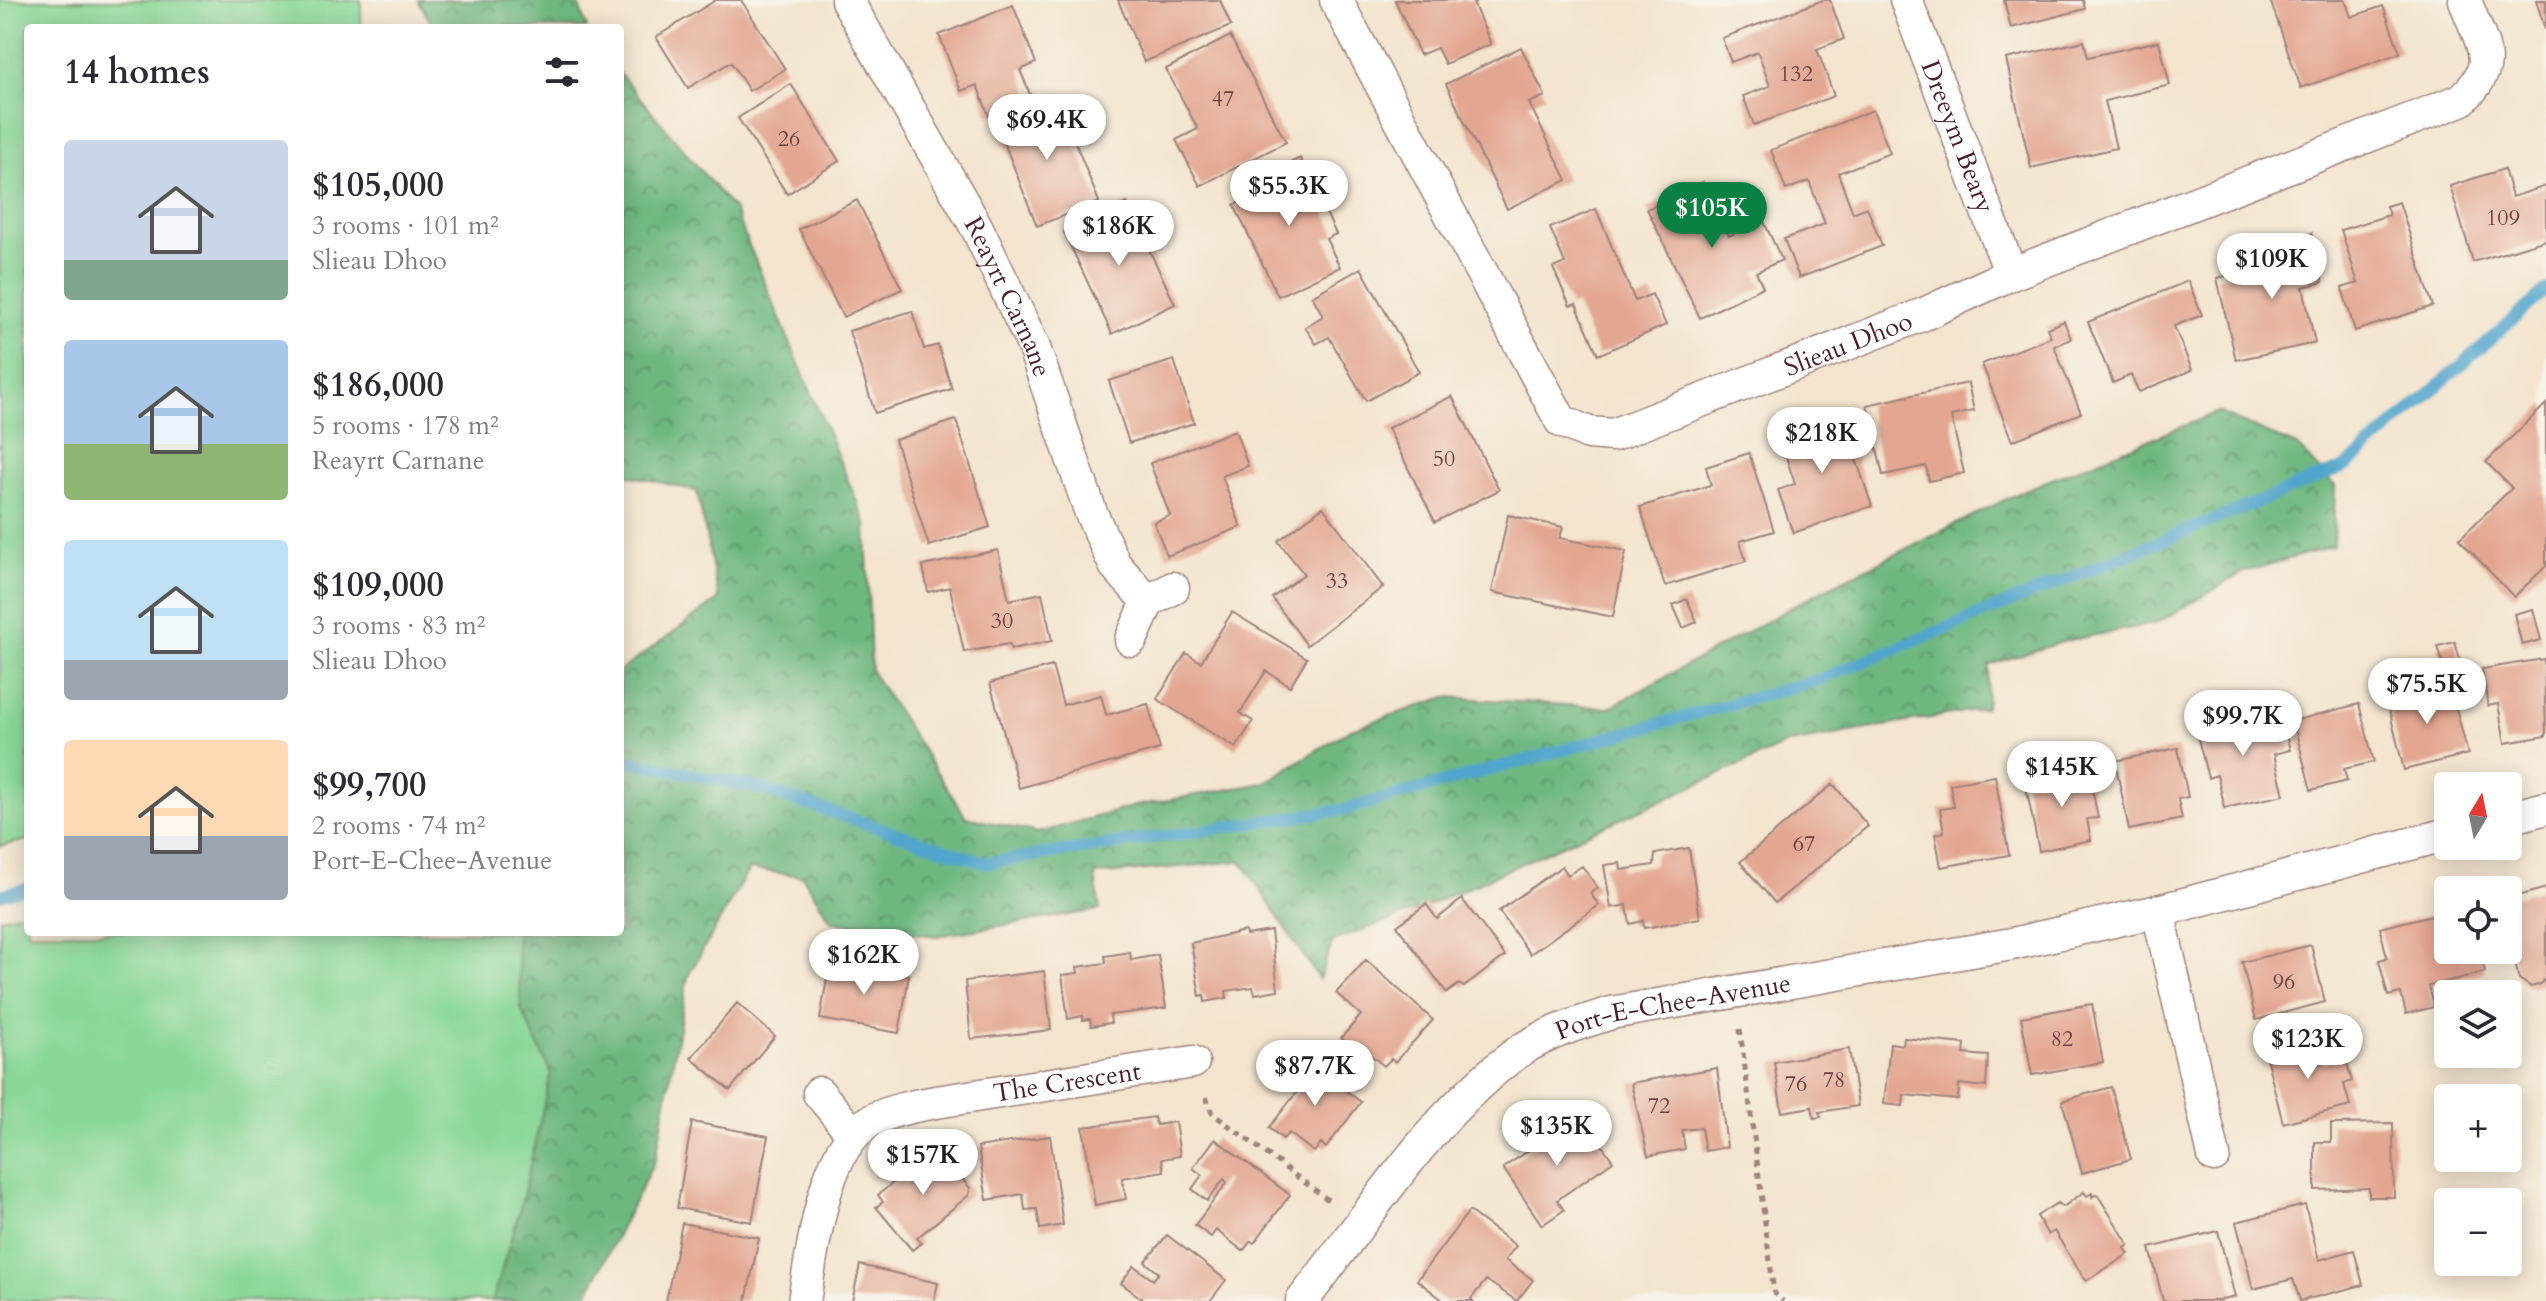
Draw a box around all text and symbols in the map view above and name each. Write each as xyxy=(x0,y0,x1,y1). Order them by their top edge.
text: 14 homes xyxy=(64,49,210,95)
icon: filters xyxy=(540,50,584,94)
street label: Dreeym Beary xyxy=(1913,55,2003,218)
house number: 132 xyxy=(1779,59,1813,89)
house number: 47 xyxy=(1212,84,1234,114)
pin: $69.4K xyxy=(982,94,1112,162)
text: $69.4K xyxy=(1006,102,1088,137)
house number: 26 xyxy=(778,124,800,154)
pin: $55.3K xyxy=(1224,160,1354,228)
text: $105,000 xyxy=(312,162,444,208)
text: $55.3K xyxy=(1248,168,1330,203)
icon: home xyxy=(128,172,224,268)
pin: $105K xyxy=(1656,182,1768,250)
text: $105K xyxy=(1675,190,1749,225)
pin: $186K xyxy=(1063,200,1175,268)
house number: 109 xyxy=(2486,203,2520,233)
text: 3 rooms · 101 m² xyxy=(312,208,499,243)
text: $186K xyxy=(1082,208,1156,243)
street label: Reayrt Carnane xyxy=(956,210,1060,381)
pin: $109K xyxy=(2216,233,2328,301)
text: $109K xyxy=(2235,241,2309,276)
text: Slieau Dhoo xyxy=(312,243,447,278)
street label: Slieau Dhoo xyxy=(1779,303,1917,384)
text: $186,000 xyxy=(312,362,444,408)
icon: home xyxy=(128,372,224,468)
pin: $218K xyxy=(1766,407,1878,475)
text: 5 rooms · 178 m² xyxy=(312,408,499,443)
text: $218K xyxy=(1785,415,1859,450)
text: Reayrt Carnane xyxy=(312,443,485,478)
house number: 50 xyxy=(1433,444,1455,474)
text: $109,000 xyxy=(312,562,444,608)
house number: 33 xyxy=(1326,566,1348,596)
icon: home xyxy=(128,572,224,668)
house number: 30 xyxy=(991,606,1013,636)
text: 3 rooms · 83 m² xyxy=(312,608,485,643)
text: Slieau Dhoo xyxy=(312,643,447,678)
pin: $75.5K xyxy=(2362,658,2492,726)
text: $75.5K xyxy=(2386,666,2468,701)
pin: $99.7K xyxy=(2178,690,2308,758)
text: $99.7K xyxy=(2202,698,2284,733)
pin: $145K xyxy=(2006,741,2118,809)
text: $145K xyxy=(2025,749,2099,784)
text: $99,700 xyxy=(312,762,426,808)
icon: home xyxy=(128,772,224,868)
north arrow xyxy=(2434,772,2522,860)
map controls xyxy=(2434,772,2522,1276)
text: 2 rooms · 74 m² xyxy=(312,808,485,843)
house number: 67 xyxy=(1793,829,1815,859)
text: Port-E-Chee-Avenue xyxy=(312,843,552,878)
button: locate xyxy=(2434,876,2522,964)
pin: $162K xyxy=(808,929,920,997)
text: $162K xyxy=(827,937,901,972)
street label: Port-E-Chee-Avenue xyxy=(1550,965,1793,1048)
house number: 96 xyxy=(2273,967,2295,997)
button: layers xyxy=(2434,980,2522,1068)
pin: $123K xyxy=(2252,1013,2364,1081)
text: $123K xyxy=(2271,1021,2345,1056)
house number: 82 xyxy=(2051,1024,2073,1054)
pin: $87.7K xyxy=(1250,1040,1380,1108)
text: $87.7K xyxy=(1274,1048,1356,1083)
street label: The Crescent xyxy=(991,1053,1143,1110)
house number: 78 xyxy=(1823,1065,1845,1095)
house number: 76 xyxy=(1785,1069,1807,1099)
button: + xyxy=(2434,1084,2522,1172)
house number: 72 xyxy=(1648,1091,1670,1121)
pin: $135K xyxy=(1501,1100,1613,1168)
text: $135K xyxy=(1520,1108,1594,1143)
pin: $157K xyxy=(867,1129,979,1197)
text: $157K xyxy=(886,1137,960,1172)
button: − xyxy=(2434,1188,2522,1276)

